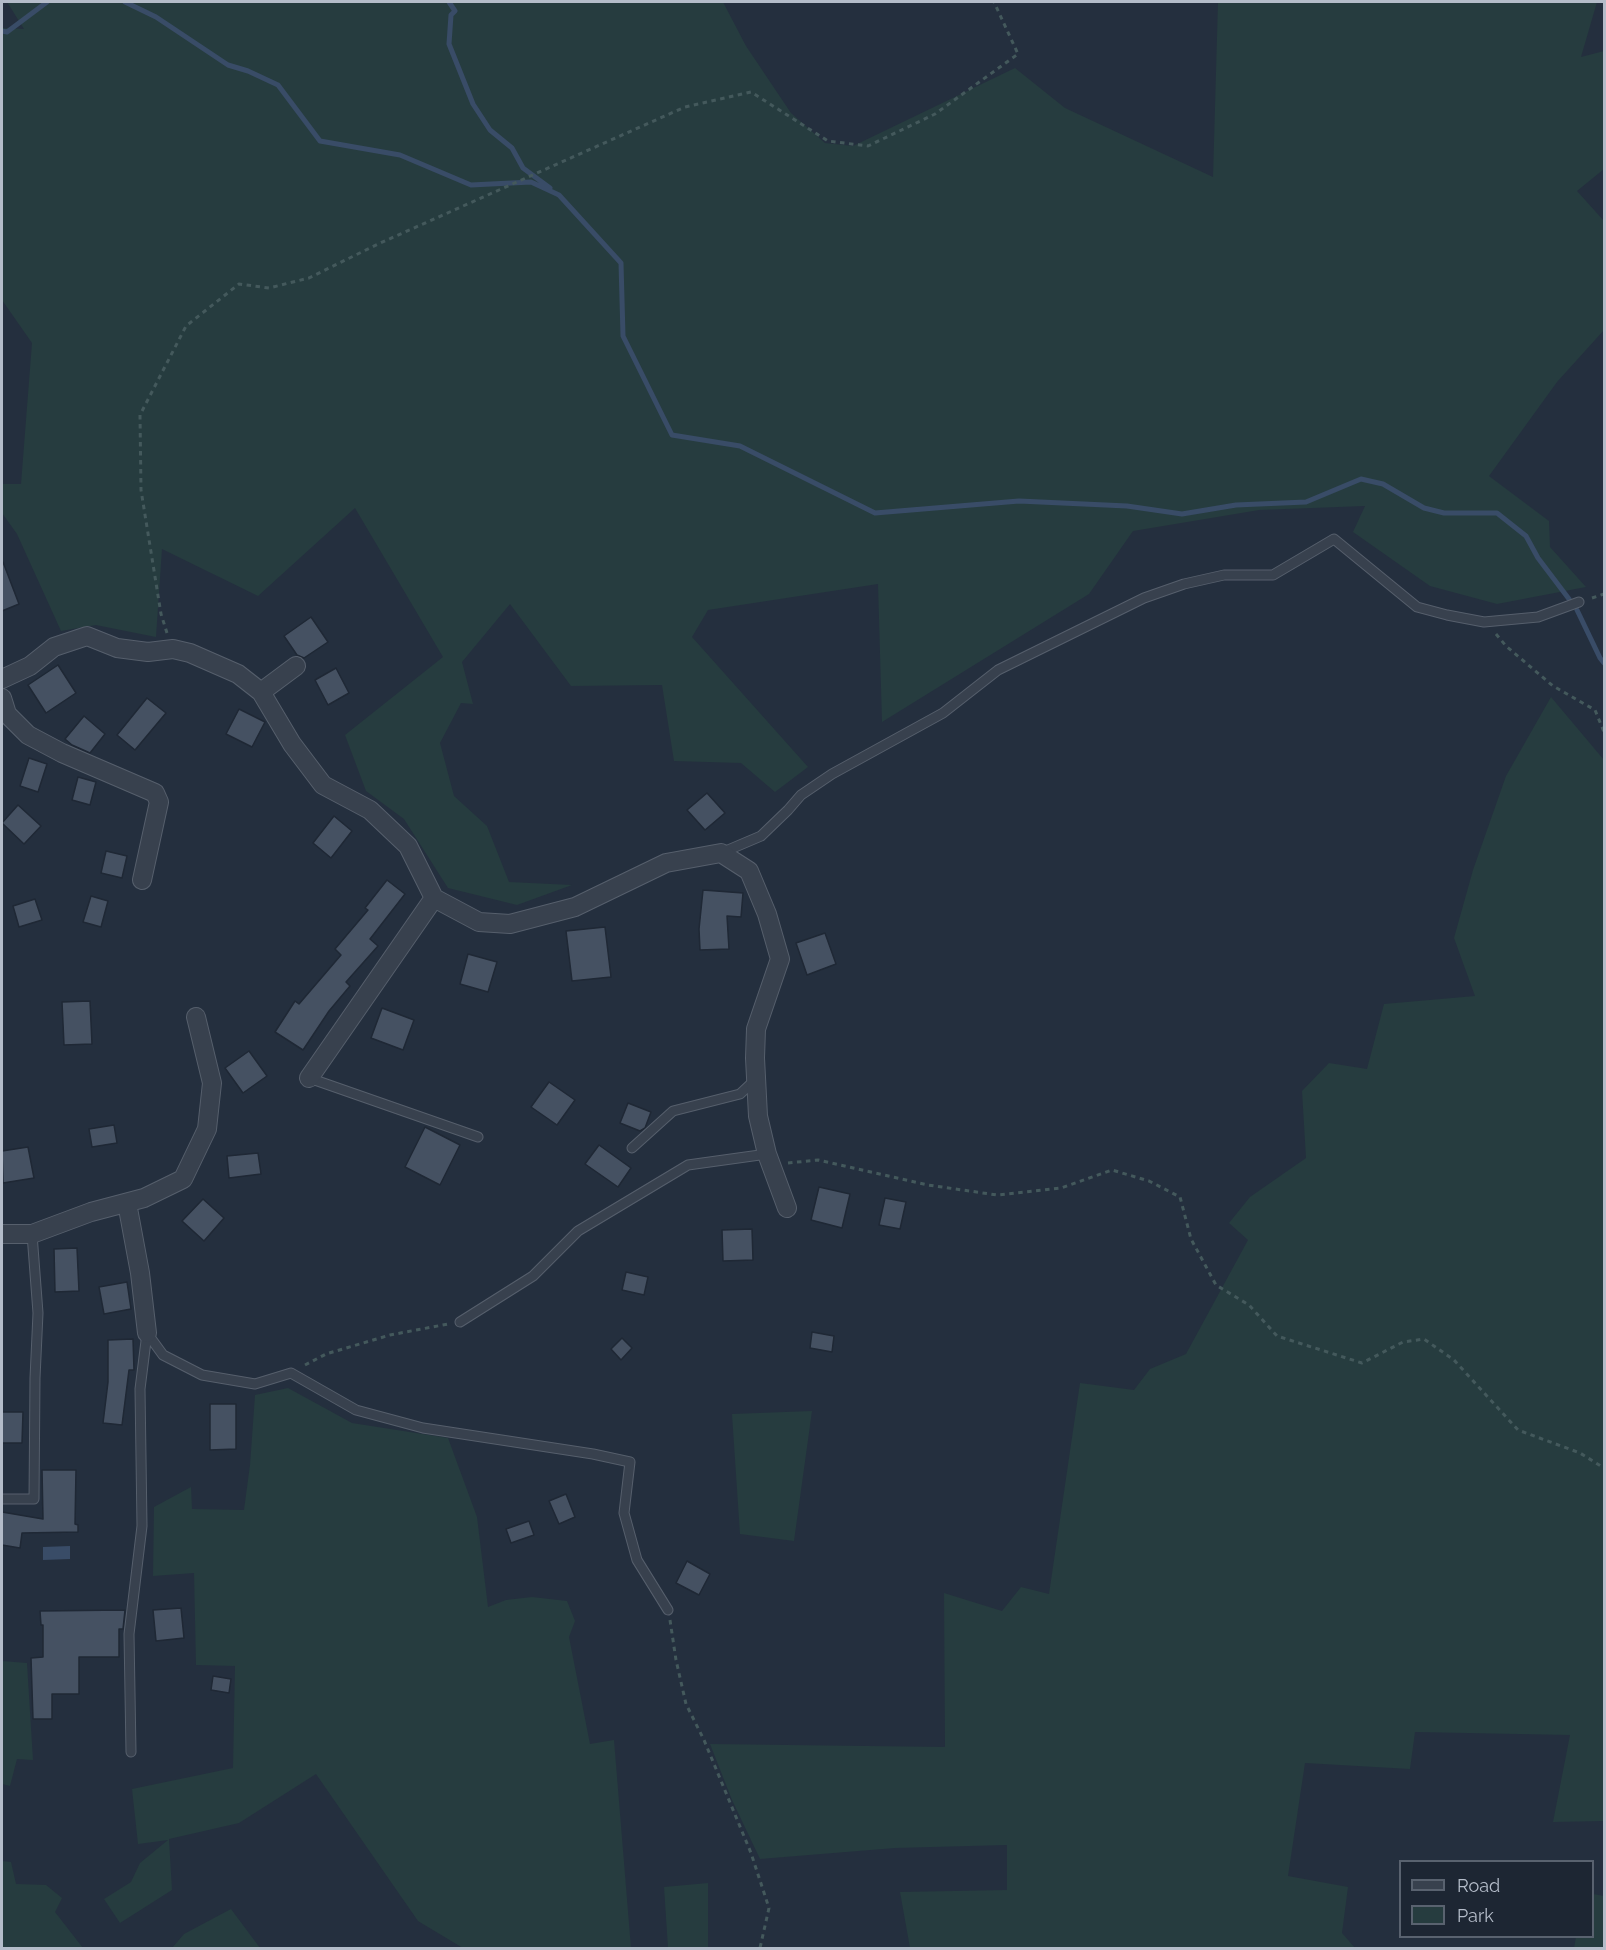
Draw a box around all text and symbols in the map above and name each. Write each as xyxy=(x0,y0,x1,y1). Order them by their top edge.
legend xyxy=(1399,1860,1594,1938)
text: Road xyxy=(1457,1875,1500,1896)
text: Park xyxy=(1457,1905,1494,1926)

